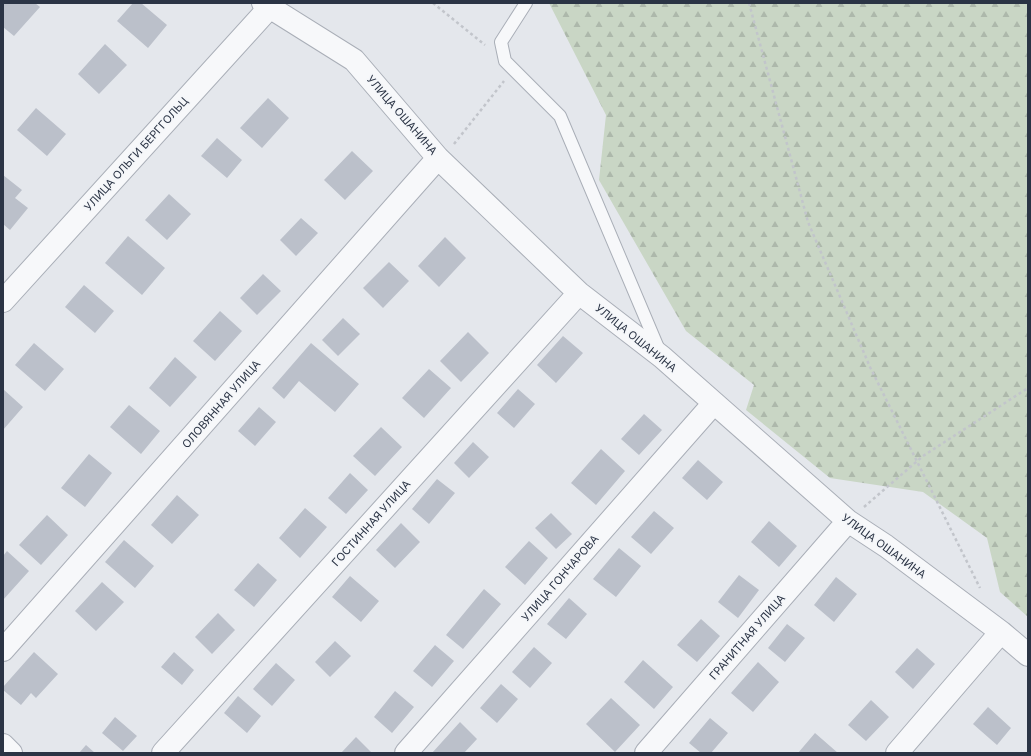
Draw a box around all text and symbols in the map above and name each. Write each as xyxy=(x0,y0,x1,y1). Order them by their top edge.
street label: УЛИЦА ОШАНИНА xyxy=(364,72,441,158)
street label: УЛИЦА ОЛЬГИ БЕРГГОЛЬЦ xyxy=(81,94,191,214)
street label: УЛИЦА ОШАНИНА xyxy=(592,301,680,375)
street label: ОЛОВЯННАЯ УЛИЦА xyxy=(179,357,263,451)
street label: ГОСТИННАЯ УЛИЦА xyxy=(329,477,414,569)
street label: УЛИЦА ОШАНИНА xyxy=(839,511,929,582)
street label: УЛИЦА ГОНЧАРОВА xyxy=(519,532,602,624)
street label: ГРАНИТНАЯ УЛИЦА xyxy=(706,591,788,683)

